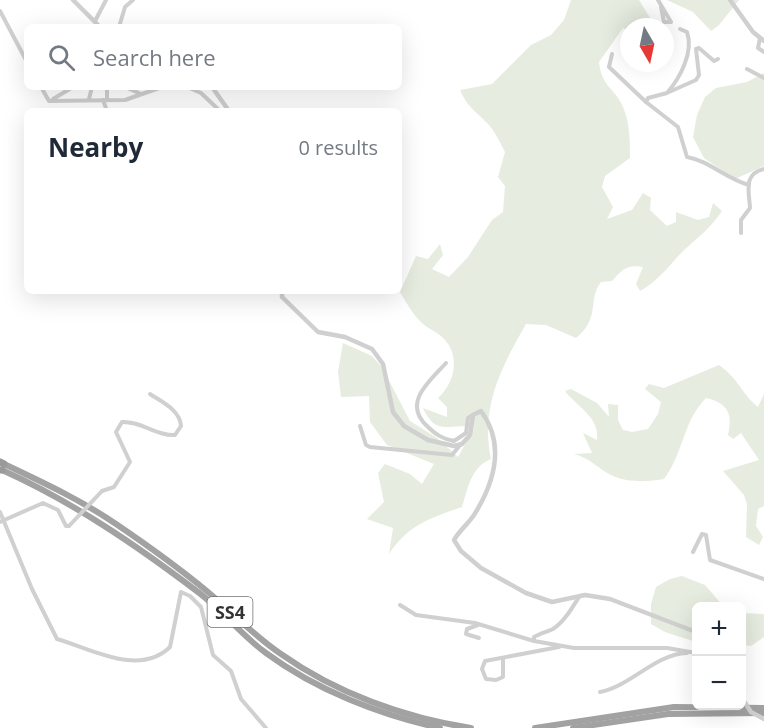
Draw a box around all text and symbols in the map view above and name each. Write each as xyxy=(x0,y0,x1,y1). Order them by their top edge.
north arrow xyxy=(620,18,674,72)
search box xyxy=(24,24,402,90)
icon: search xyxy=(45,41,78,74)
text: Search here xyxy=(93,42,216,72)
text: Nearby xyxy=(48,129,143,165)
text: 0 results xyxy=(298,134,378,161)
road number: SS4 xyxy=(208,597,252,627)
map controls xyxy=(692,602,746,710)
button: + xyxy=(692,602,746,656)
button: − xyxy=(692,656,746,710)

